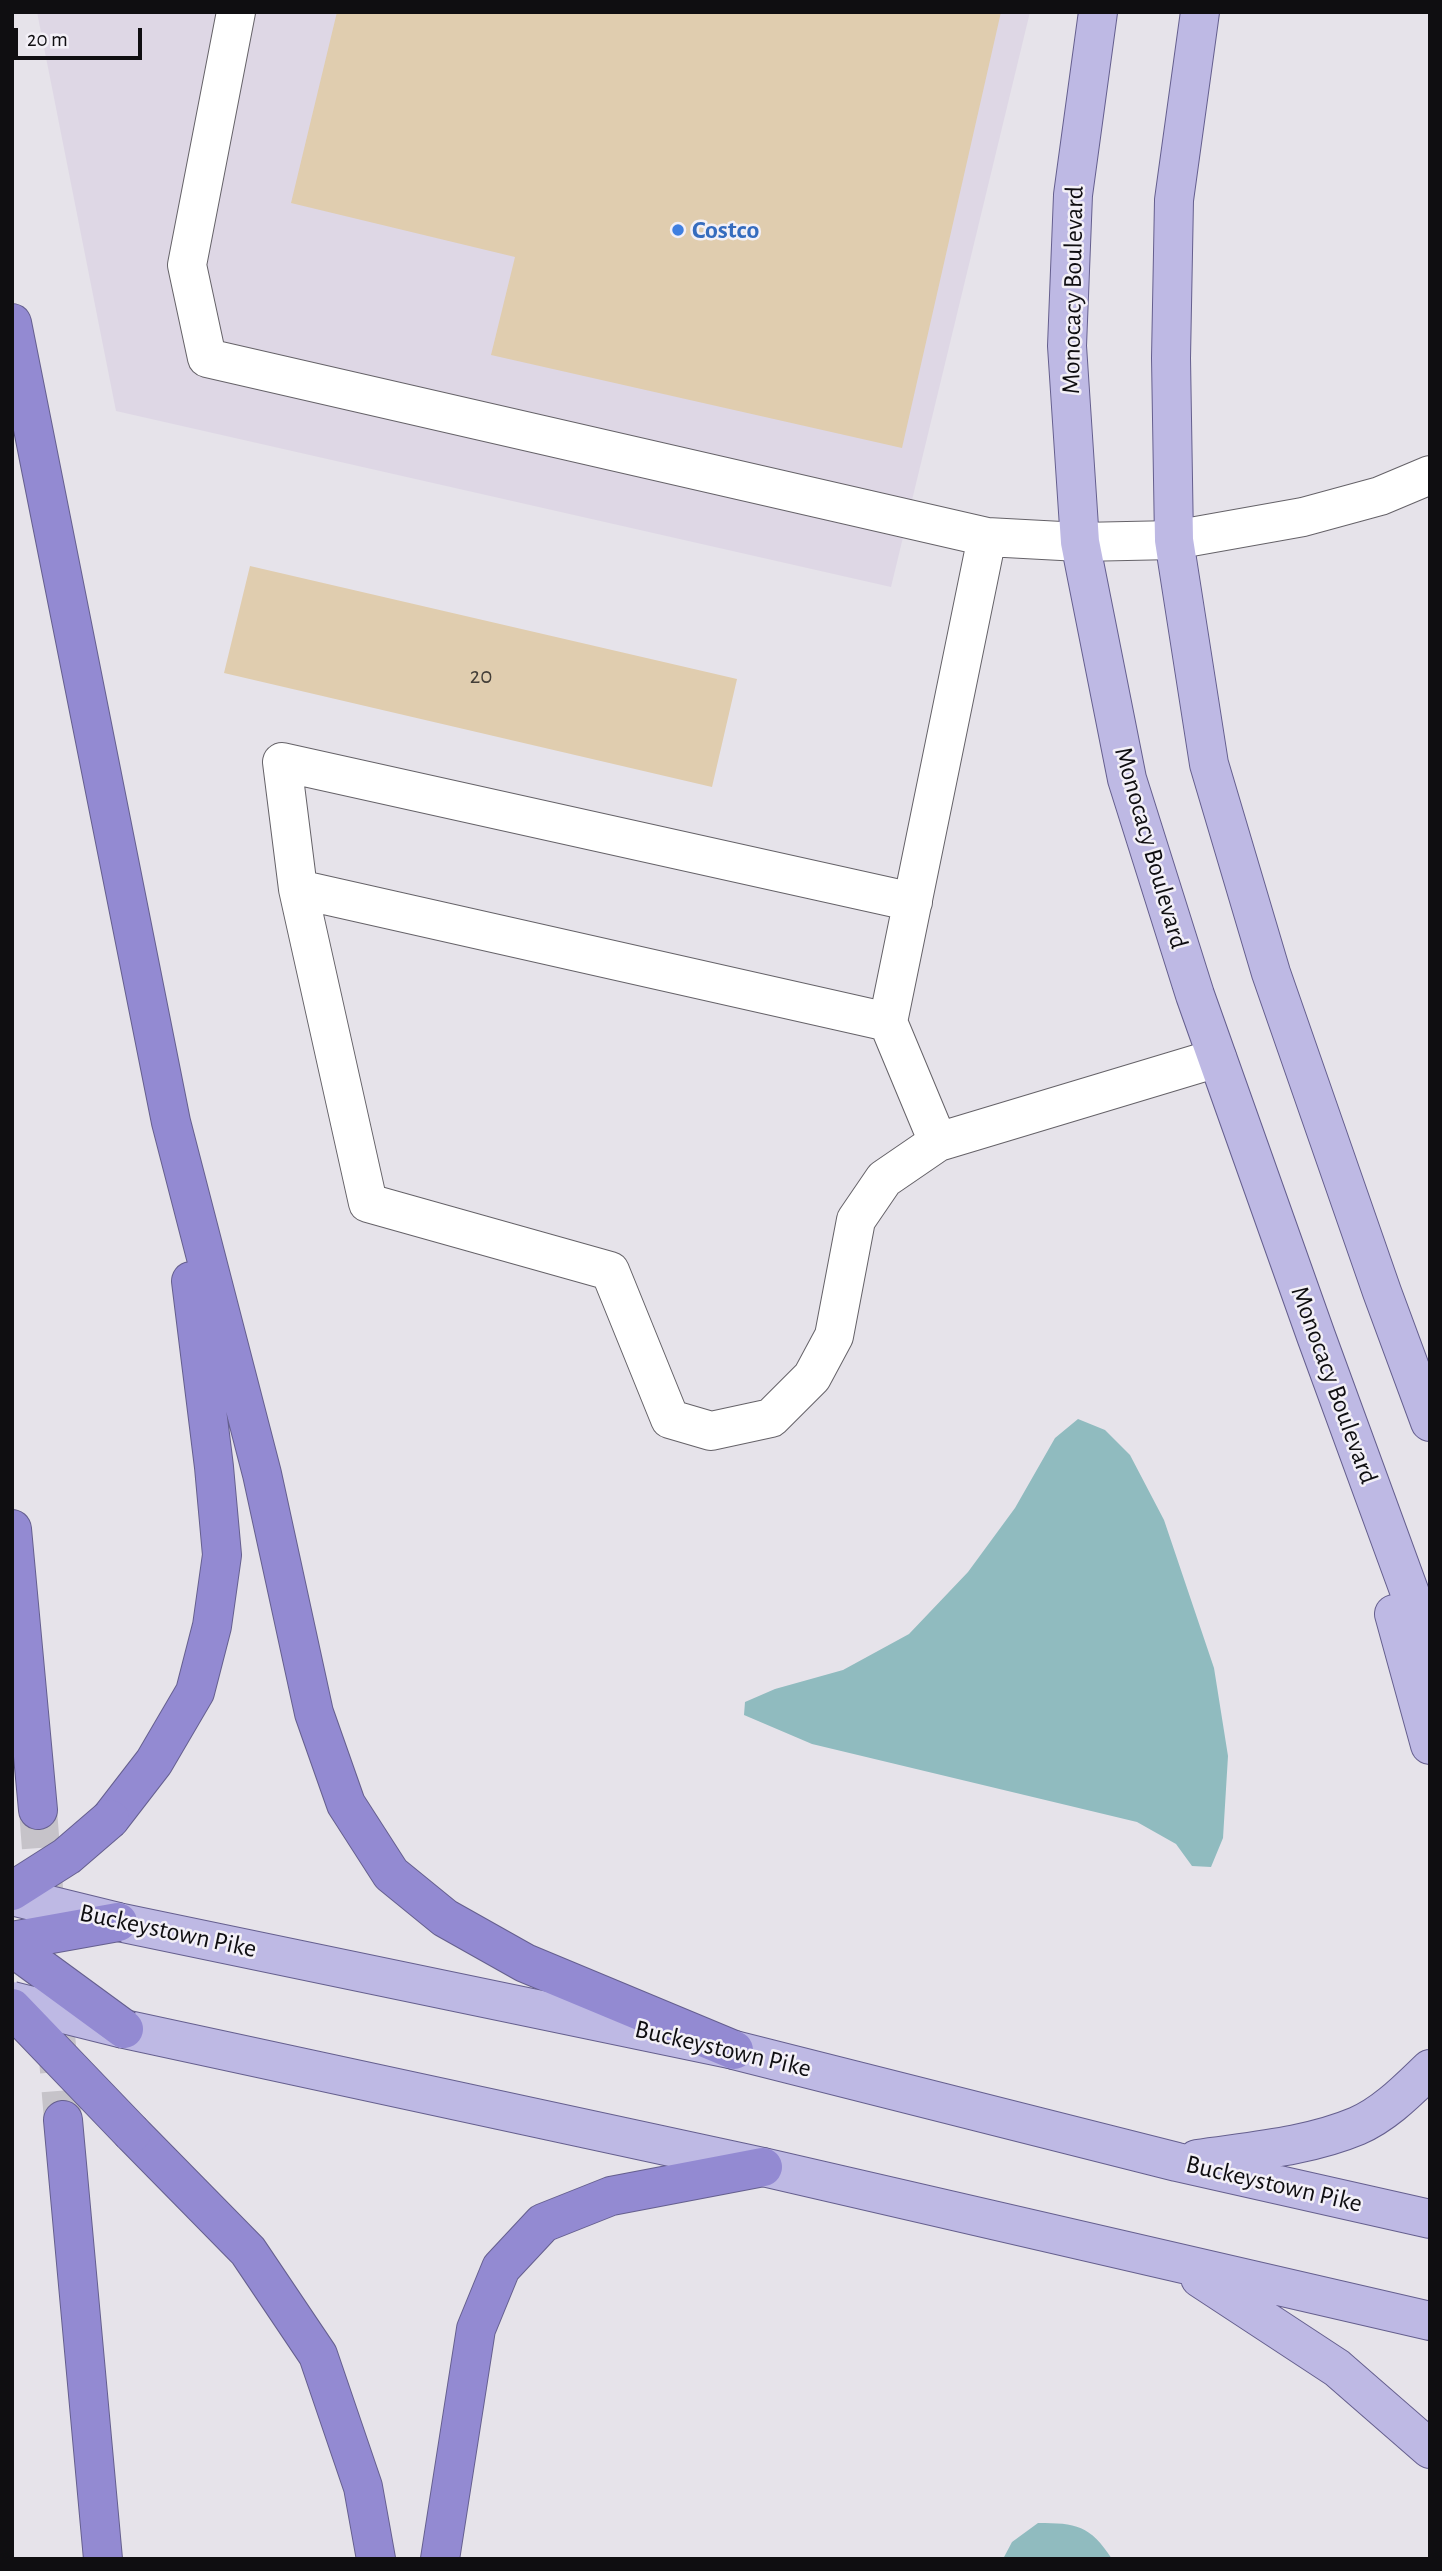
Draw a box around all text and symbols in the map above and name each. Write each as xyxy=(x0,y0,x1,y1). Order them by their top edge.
scale bar xyxy=(18,14,145,58)
text: 20 m xyxy=(27,29,68,50)
street label: Monocacy Boulevard xyxy=(1056,186,1090,394)
place label: Costco xyxy=(692,214,759,246)
marker: Costco xyxy=(670,222,686,238)
house number: 20 xyxy=(470,662,492,690)
street label: Monocacy Boulevard xyxy=(1107,744,1195,952)
street label: Monocacy Boulevard xyxy=(1284,1282,1384,1488)
street label: Buckeystown Pike xyxy=(77,1897,259,1965)
street label: Buckeystown Pike xyxy=(632,2014,814,2084)
street label: Buckeystown Pike xyxy=(1183,2149,1365,2219)

